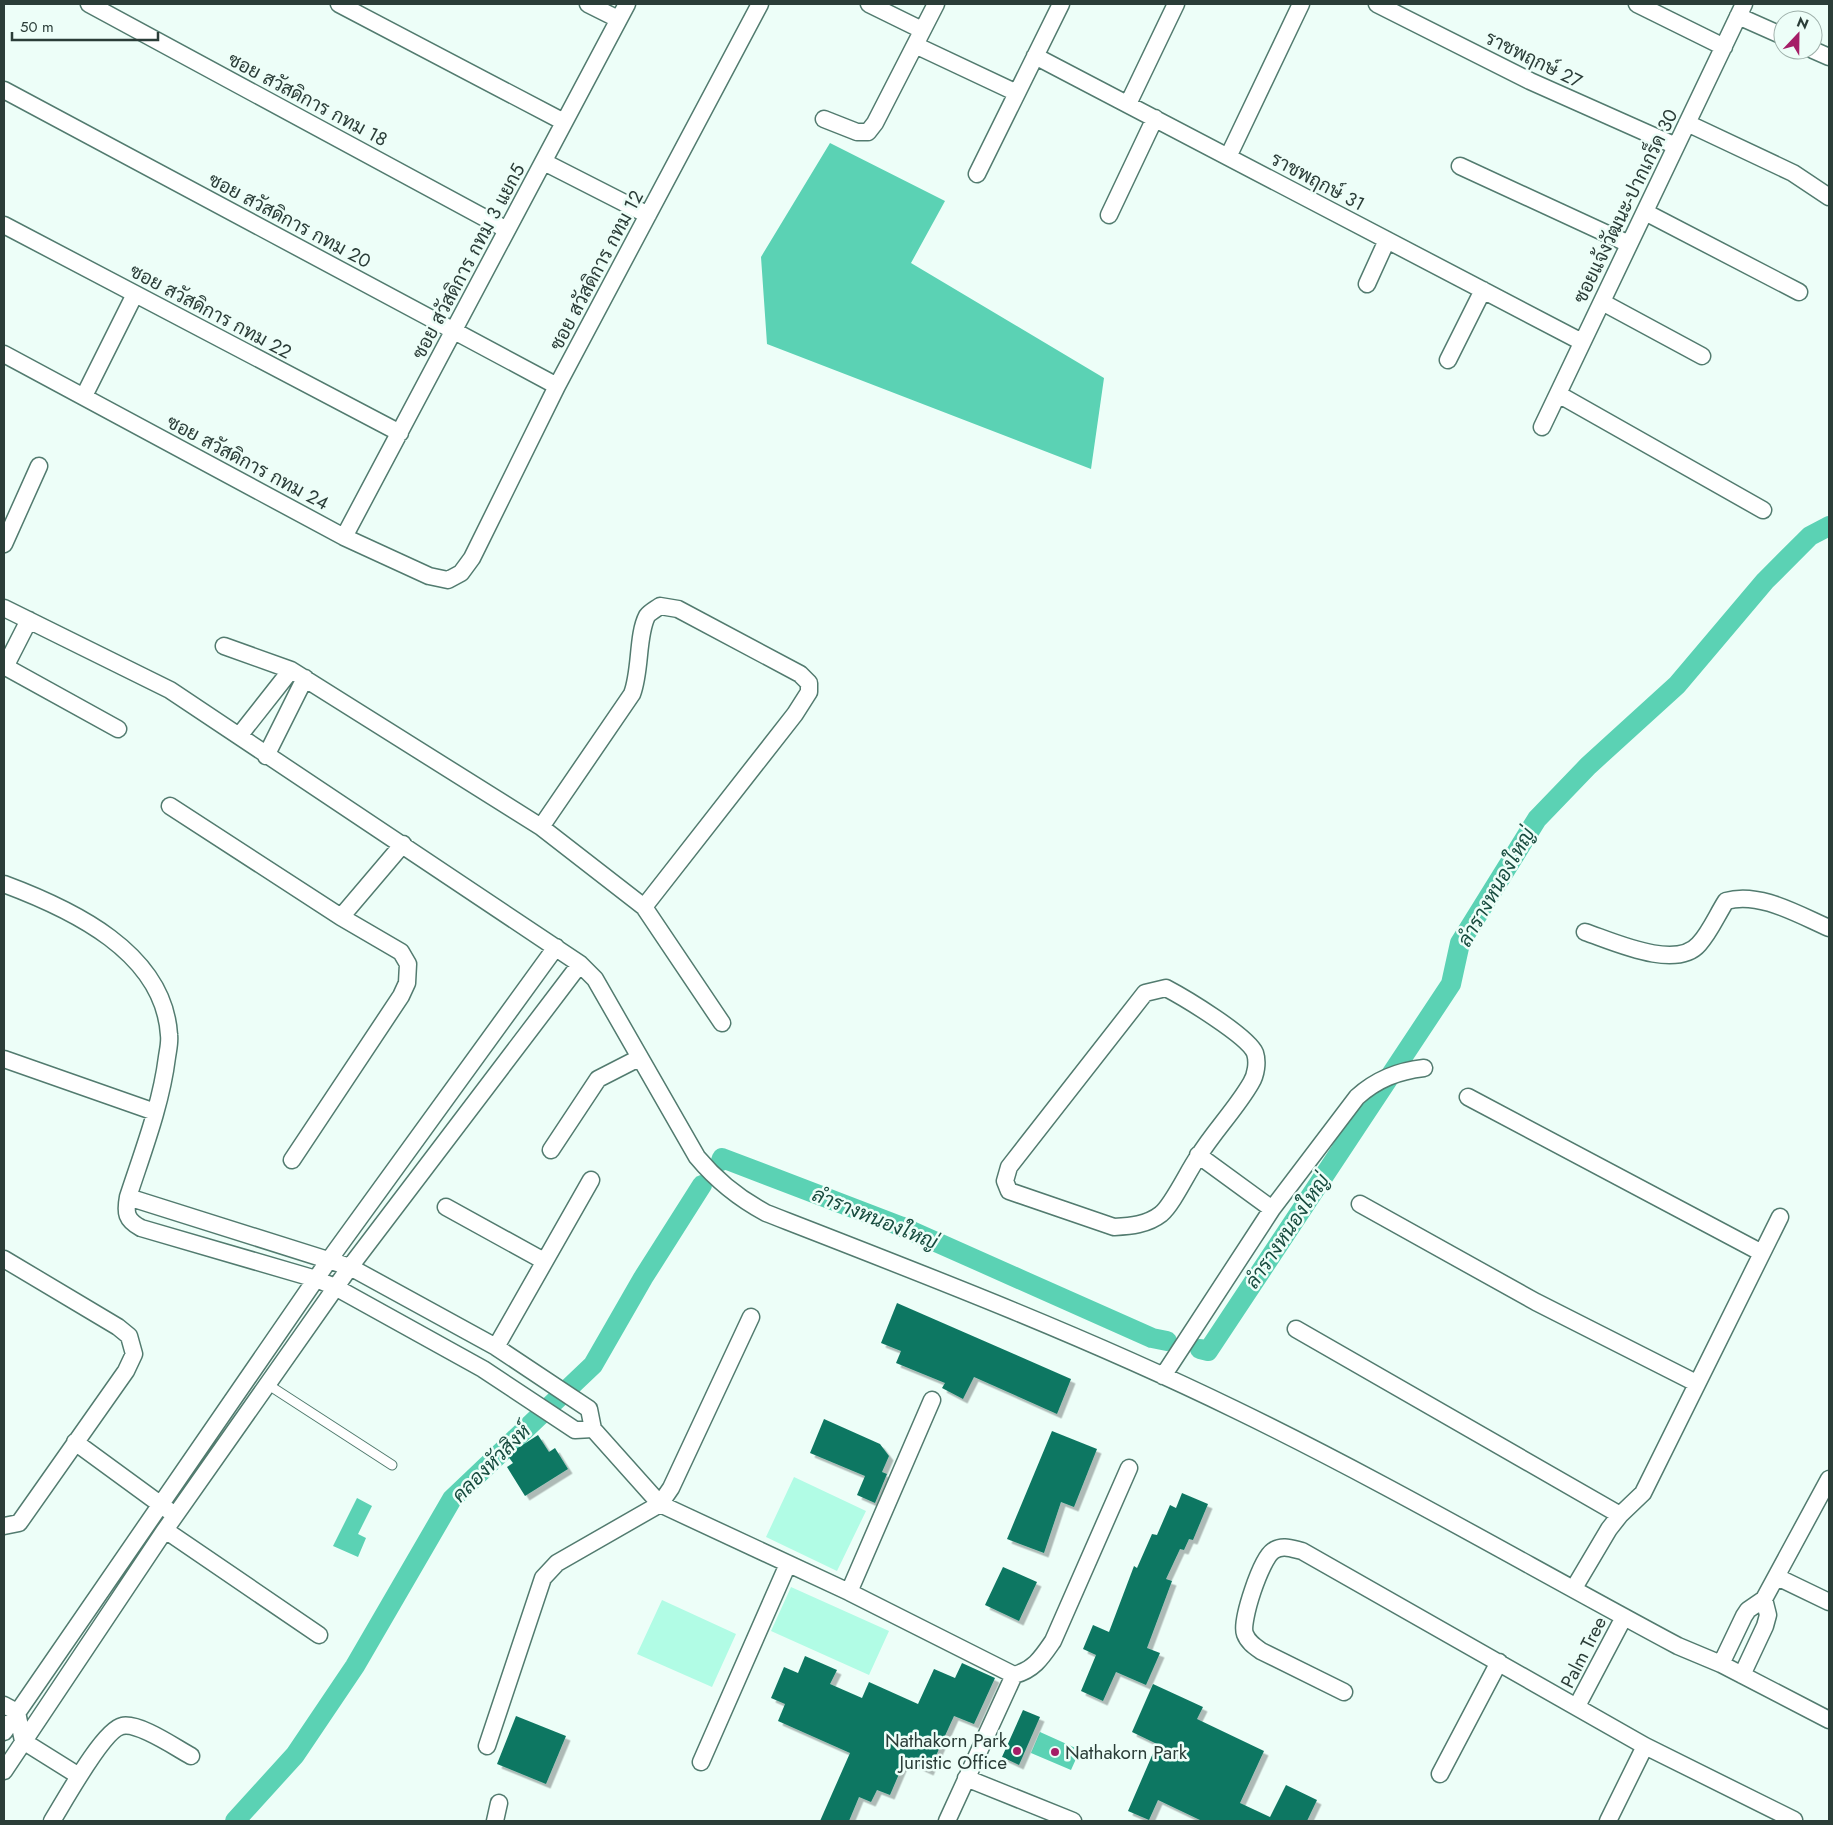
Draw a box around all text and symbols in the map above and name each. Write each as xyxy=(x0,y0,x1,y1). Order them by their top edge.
scale bar xyxy=(12,10,159,42)
north arrow xyxy=(1773,10,1823,60)
text: N xyxy=(1794,12,1812,34)
text: 50 m xyxy=(20,16,54,38)
street label: ราชพฤกษ์ 27 xyxy=(1481,24,1587,95)
street label: ซอย สวัสดิการ กทม 18 xyxy=(223,46,392,153)
street label: ซอยแจ้งวัฒนะ-ปากเกร็ด 30 xyxy=(1567,105,1684,308)
street label: ราชพฤกษ์ 31 xyxy=(1266,145,1370,218)
street label: ซอย สวัสดิการ กทม 3 แยก5 xyxy=(405,159,532,364)
street label: ซอย สวัสดิการ กทม 20 xyxy=(204,166,376,275)
street label: ซอย สวัสดิการ กทม 12 xyxy=(543,185,650,355)
street label: ซอย สวัสดิการ กทม 22 xyxy=(125,257,297,366)
street label: ซอย สวัสดิการ กทม 24 xyxy=(162,408,334,517)
water label: ลำรางหนองใหญ่ xyxy=(1451,821,1543,952)
water label: ลำรางหนองใหญ่ xyxy=(1238,1167,1337,1295)
water label: ลำรางหนองใหญ่ xyxy=(808,1180,943,1257)
water label: คลองหัวสิงห์ xyxy=(445,1415,539,1509)
street label: Palm Tree xyxy=(1554,1612,1613,1693)
place label: Nathakorn Park Juristic Office xyxy=(885,1727,1008,1776)
place label: Nathakorn Park xyxy=(1065,1739,1188,1766)
marker: Nathakorn Park Juristic Office xyxy=(1011,1745,1023,1757)
marker: Nathakorn Park xyxy=(1049,1746,1061,1758)

